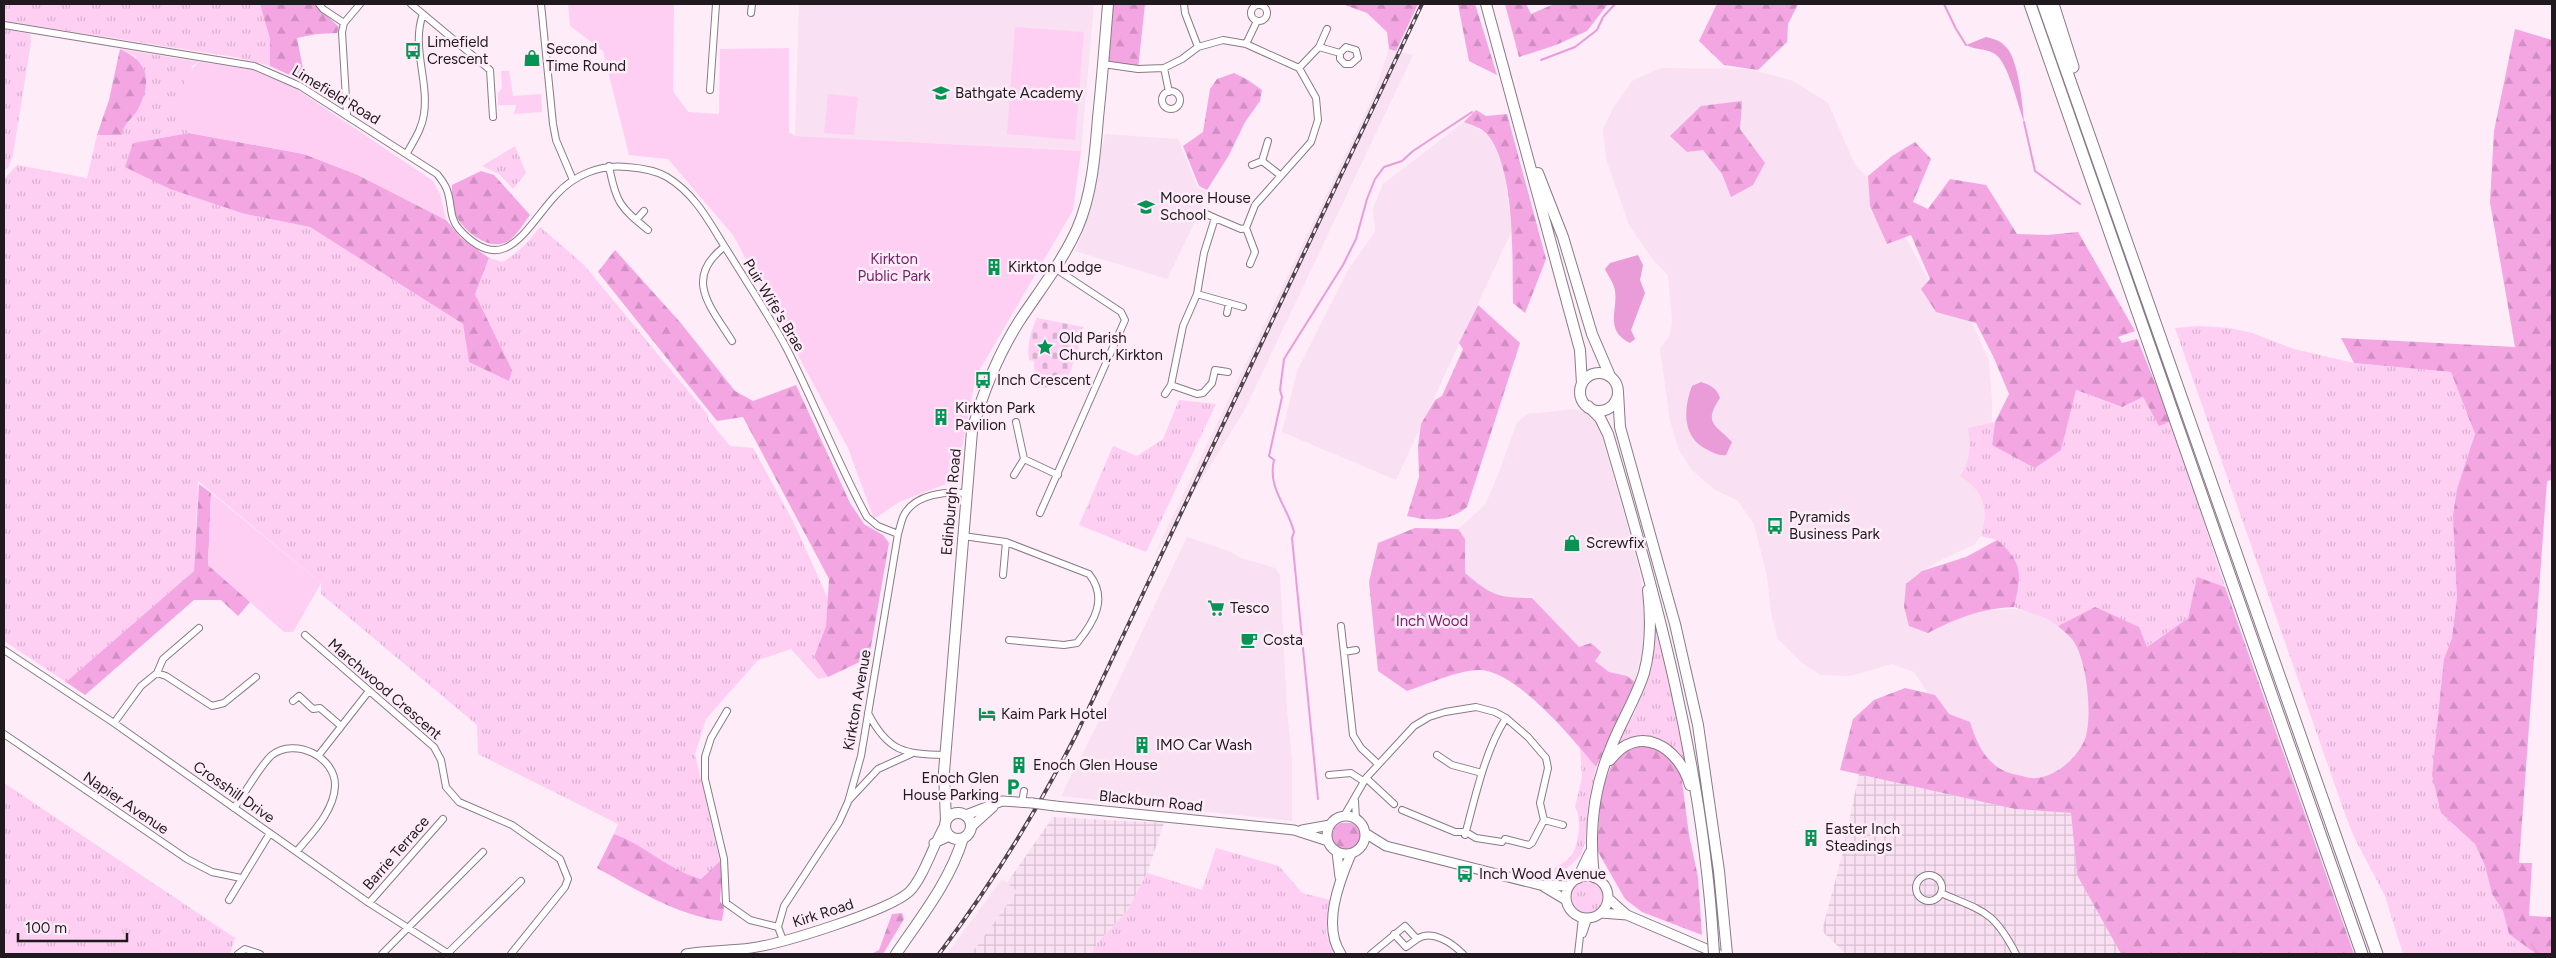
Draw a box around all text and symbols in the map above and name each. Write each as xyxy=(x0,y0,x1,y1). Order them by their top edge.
place label: Limefield Crescent xyxy=(427,33,489,68)
place label: Second Time Round xyxy=(546,40,626,75)
bus stop icon: Limefield Crescent xyxy=(403,41,423,61)
shop icon: Second Time Round xyxy=(522,48,542,68)
street label: Limefield Road xyxy=(289,62,383,128)
school or university icon: Bathgate Academy xyxy=(931,83,951,103)
place label: Bathgate Academy xyxy=(955,84,1083,102)
place label: Moore House School xyxy=(1160,189,1251,224)
school or university icon: Moore House School xyxy=(1136,197,1156,217)
park label: Kirkton Public Park xyxy=(858,250,931,285)
street label: Puir Wife's Brae xyxy=(739,256,809,354)
building icon: Kirkton Lodge xyxy=(984,257,1004,277)
place label: Kirkton Lodge xyxy=(1008,258,1102,276)
place label: Old Parish Church, Kirkton xyxy=(1059,329,1163,364)
place icon: Old Parish Church, Kirkton xyxy=(1035,337,1055,357)
bus stop icon: Inch Crescent xyxy=(973,370,993,390)
place label: Inch Crescent xyxy=(997,371,1091,389)
place label: Kirkton Park Pavilion xyxy=(955,399,1036,434)
building icon: Kirkton Park Pavilion xyxy=(931,407,951,427)
street label: Edinburgh Road xyxy=(937,448,965,556)
place label: Pyramids Business Park xyxy=(1789,508,1881,543)
bus stop icon: Pyramids Business Park xyxy=(1765,516,1785,536)
shop icon: Screwfix xyxy=(1562,533,1582,553)
place label: Screwfix xyxy=(1586,534,1644,552)
supermarket icon: Tesco xyxy=(1206,598,1226,618)
place label: Tesco xyxy=(1230,599,1270,617)
park label: Inch Wood xyxy=(1396,612,1468,630)
cafe icon: Costa xyxy=(1239,630,1259,650)
place label: Costa xyxy=(1263,631,1303,649)
street label: Marchwood Crescent xyxy=(324,635,446,743)
street label: Kirkton Avenue xyxy=(839,648,875,752)
hotel icon: Kaim Park Hotel xyxy=(977,704,997,724)
place label: Kaim Park Hotel xyxy=(1001,705,1107,723)
building icon: IMO Car Wash xyxy=(1132,735,1152,755)
place label: IMO Car Wash xyxy=(1156,736,1252,754)
building icon: Enoch Glen House xyxy=(1009,755,1029,775)
place label: Enoch Glen House xyxy=(1033,756,1158,774)
street label: Crosshill Drive xyxy=(190,757,278,827)
street label: Napier Avenue xyxy=(80,768,172,838)
place label: Enoch Glen House Parking xyxy=(903,769,999,804)
parking icon: Enoch Glen House Parking xyxy=(1003,777,1023,797)
street label: Blackburn Road xyxy=(1098,787,1204,815)
street label: Barrie Terrace xyxy=(359,812,433,894)
place label: Easter Inch Steadings xyxy=(1825,820,1900,855)
building icon: Easter Inch Steadings xyxy=(1801,828,1821,848)
bus stop icon: Inch Wood Avenue xyxy=(1455,864,1475,884)
place label: Inch Wood Avenue xyxy=(1479,865,1606,883)
street label: Kirk Road xyxy=(790,895,856,931)
scale bar xyxy=(18,910,126,942)
text: 100 m xyxy=(25,919,67,937)

